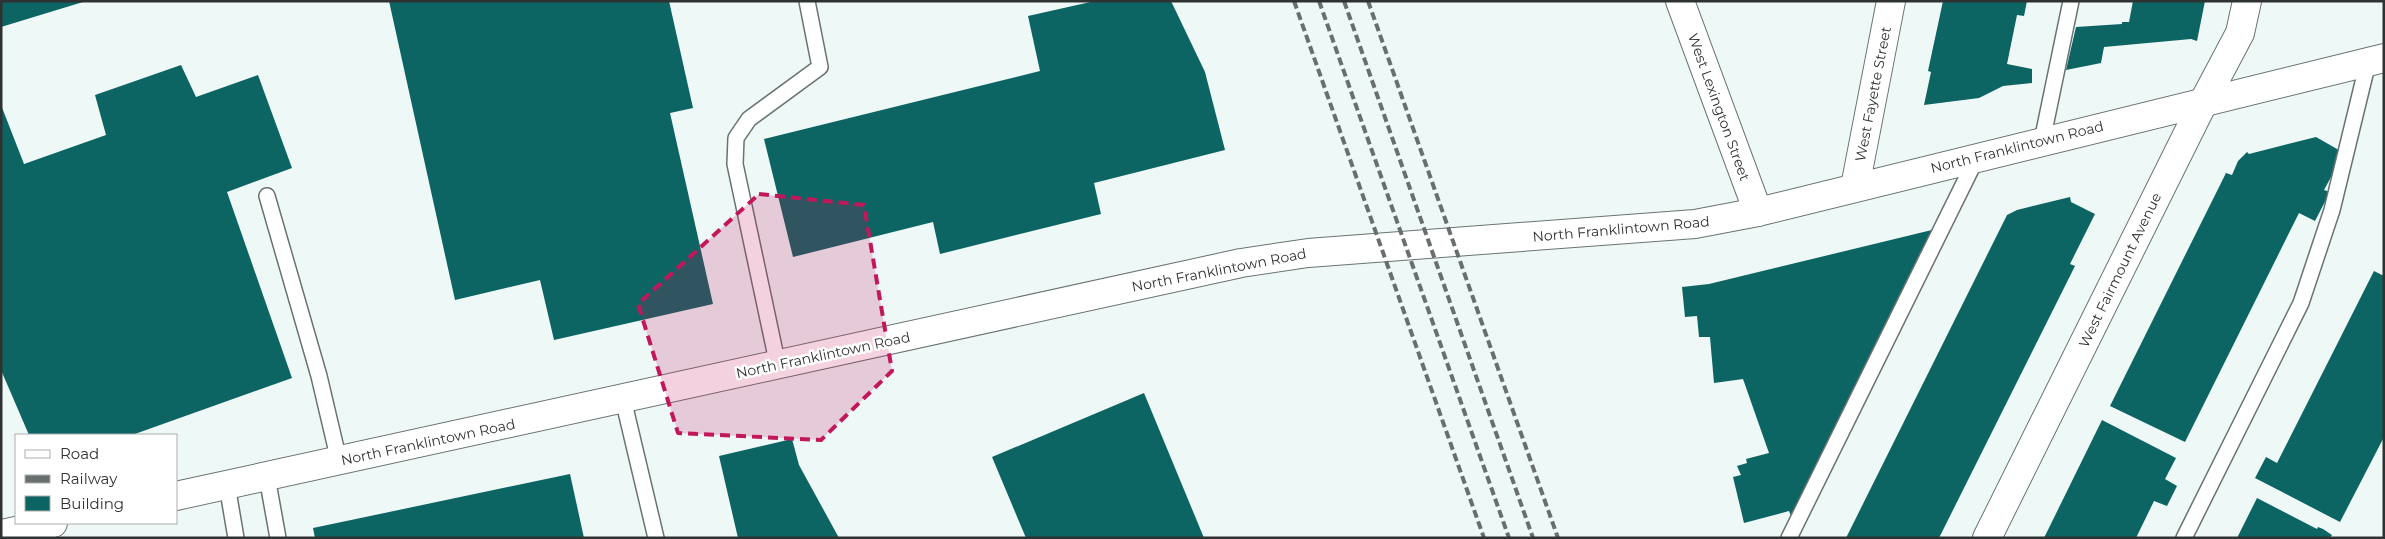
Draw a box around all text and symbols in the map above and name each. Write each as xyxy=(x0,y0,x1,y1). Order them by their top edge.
street label: West Fayette Street xyxy=(1851,25,1895,163)
street label: West Lexington Street xyxy=(1684,31,1754,184)
street label: North Franklintown Road xyxy=(1929,117,2105,177)
street label: West Fairmount Avenue xyxy=(2075,190,2165,350)
street label: North Franklintown Road xyxy=(1532,212,1710,246)
street label: North Franklintown Road xyxy=(1130,244,1308,296)
street label: North Franklintown Road xyxy=(734,328,912,382)
street label: North Franklintown Road xyxy=(339,415,517,469)
legend xyxy=(15,434,178,524)
text: Road xyxy=(60,444,99,463)
text: Railway xyxy=(60,469,118,488)
text: Building xyxy=(60,494,124,513)

